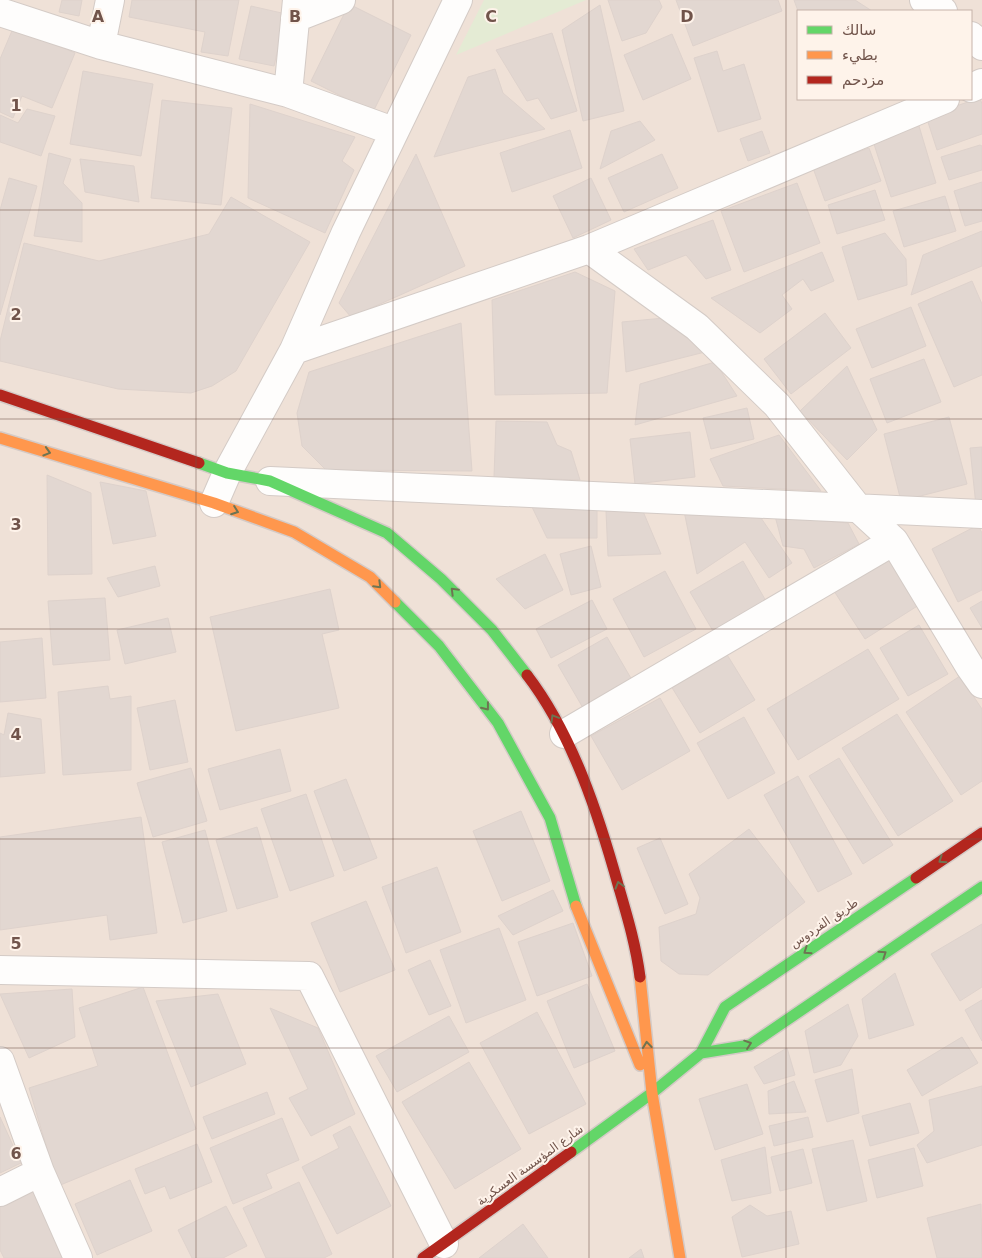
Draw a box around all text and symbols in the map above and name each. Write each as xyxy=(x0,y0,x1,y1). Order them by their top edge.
text: A xyxy=(92,7,105,26)
text: B xyxy=(289,7,301,26)
text: C xyxy=(485,7,497,26)
text: D xyxy=(680,7,694,26)
legend xyxy=(797,10,972,100)
text: سالك xyxy=(842,21,876,39)
text: بطيء xyxy=(842,46,878,65)
text: مزدحم xyxy=(842,71,884,89)
text: 1 xyxy=(10,96,22,115)
text: 2 xyxy=(10,305,22,324)
one-way arrow xyxy=(42,447,50,457)
one-way arrow xyxy=(230,505,239,515)
text: 3 xyxy=(10,515,22,534)
one-way arrow xyxy=(372,580,381,589)
one-way arrow xyxy=(450,588,459,597)
one-way arrow xyxy=(480,701,488,710)
one-way arrow xyxy=(551,714,561,723)
text: 4 xyxy=(10,725,22,744)
one-way arrow xyxy=(938,854,947,864)
one-way arrow xyxy=(614,882,624,890)
street label: طريق الفردوس xyxy=(787,895,861,952)
text: 5 xyxy=(10,934,22,953)
one-way arrow xyxy=(803,945,812,955)
one-way arrow xyxy=(878,951,887,960)
one-way arrow xyxy=(642,1040,653,1048)
one-way arrow xyxy=(743,1040,752,1050)
street label: شارع المؤسسة العسكرية xyxy=(474,1122,587,1209)
text: 6 xyxy=(10,1144,22,1163)

